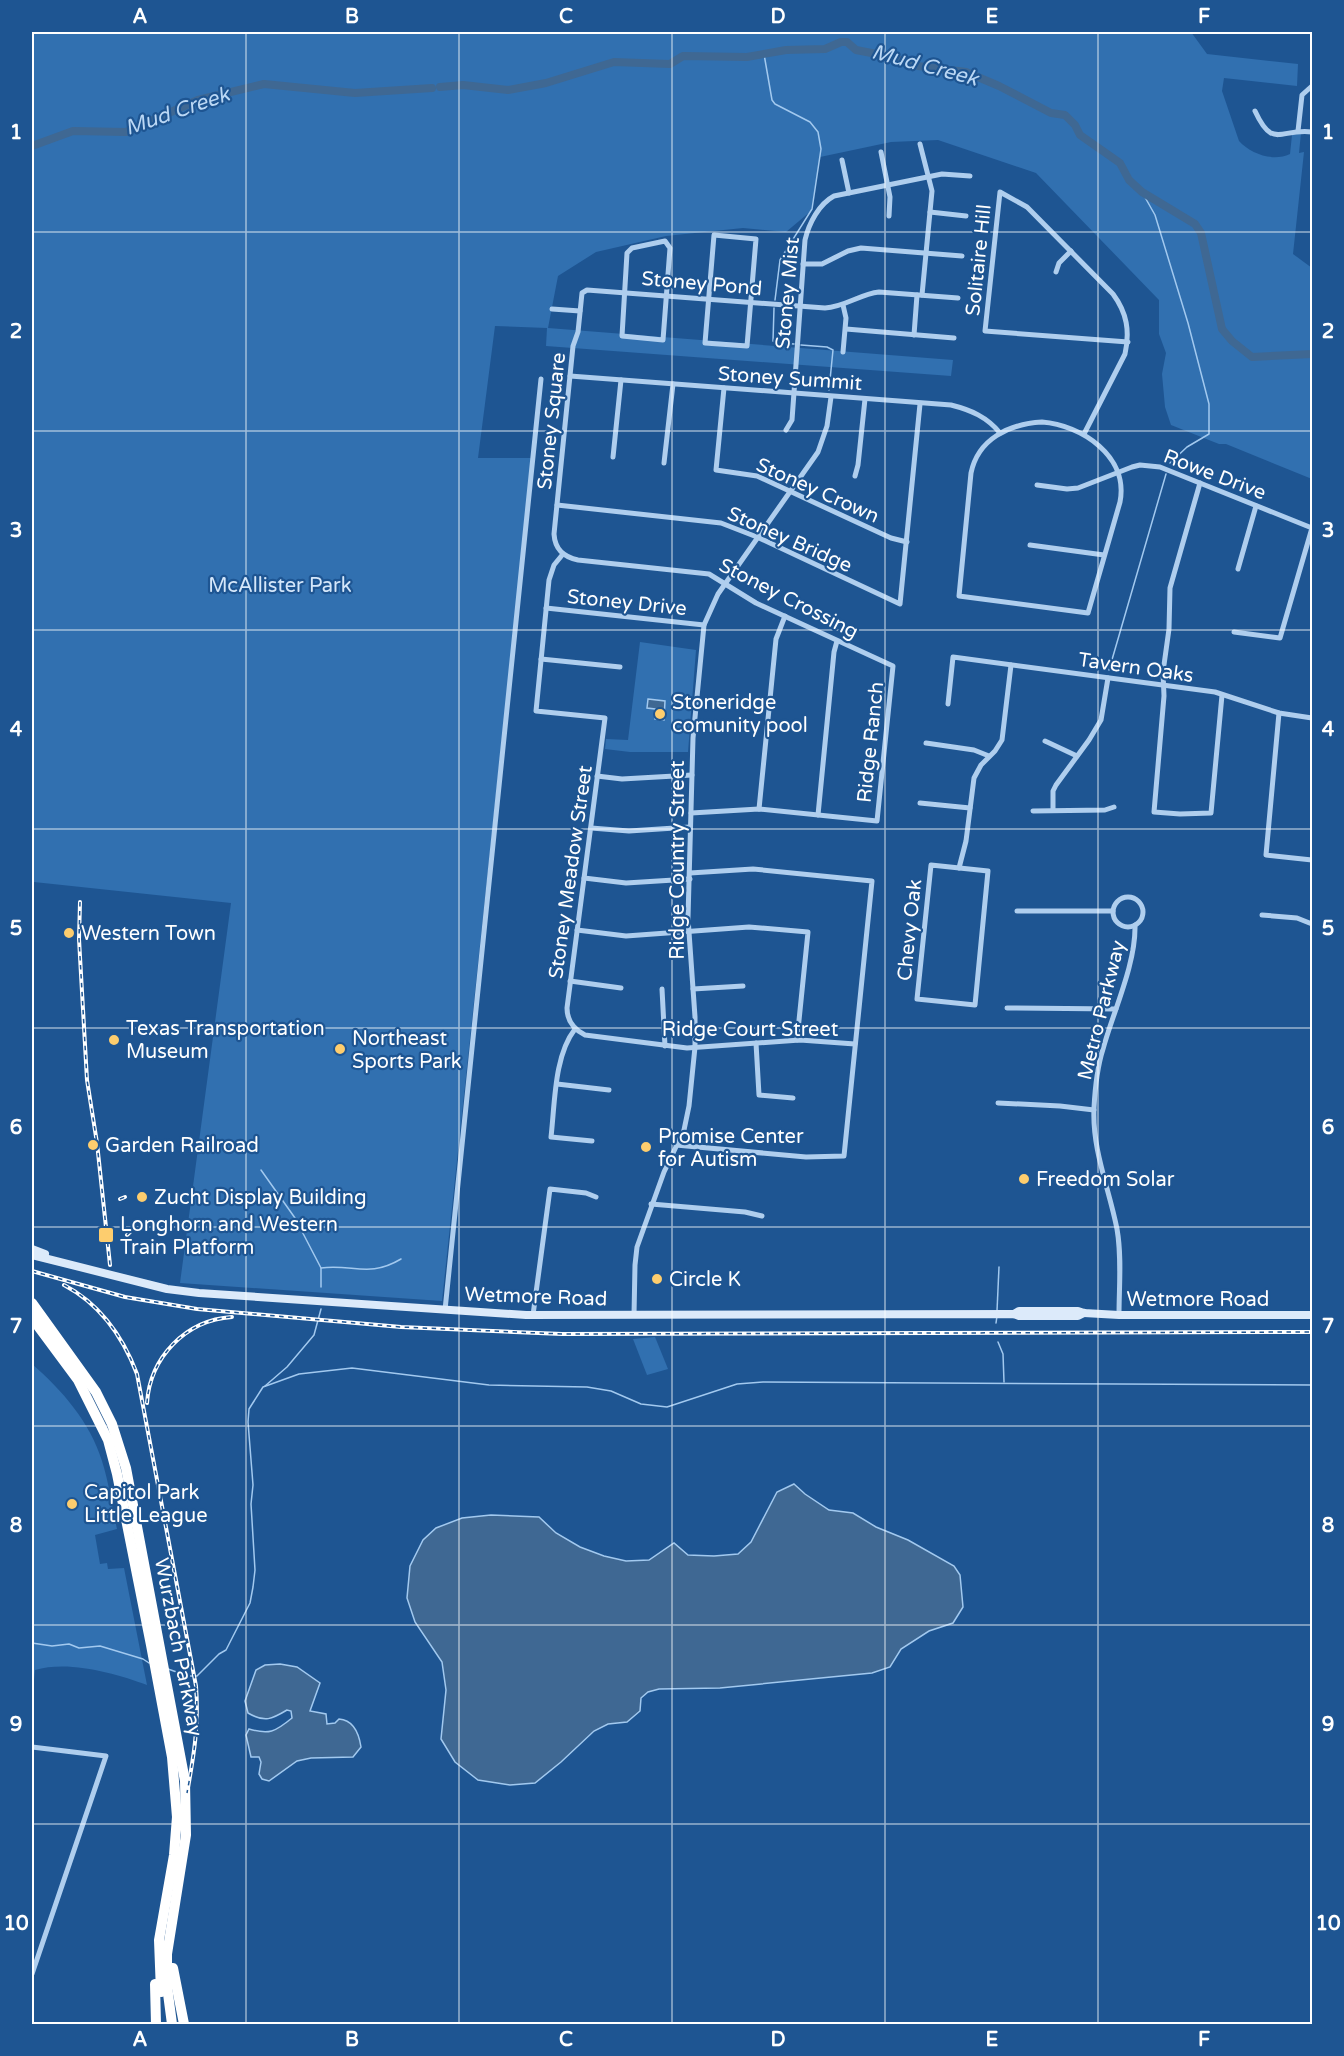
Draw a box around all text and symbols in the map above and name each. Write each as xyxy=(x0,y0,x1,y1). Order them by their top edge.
text: A xyxy=(133,5,148,29)
text: B xyxy=(345,5,359,29)
text: C xyxy=(559,5,573,29)
text: D xyxy=(770,5,786,29)
text: E xyxy=(986,5,999,29)
text: F xyxy=(1198,5,1210,29)
water label: Mud Creek xyxy=(869,39,982,92)
water label: Mud Creek xyxy=(122,81,234,141)
text: 1 xyxy=(10,121,22,145)
text: 1 xyxy=(1322,121,1334,145)
street label: Solitaire Hill xyxy=(961,203,997,317)
street label: Stoney Mist xyxy=(771,236,805,350)
street label: Stoney Pond xyxy=(641,267,763,301)
text: 2 xyxy=(10,320,22,344)
text: 2 xyxy=(1322,320,1334,344)
street label: Stoney Square xyxy=(533,351,571,491)
street label: Stoney Summit xyxy=(717,362,863,396)
street label: Rowe Drive xyxy=(1160,444,1269,505)
street label: Stoney Crown xyxy=(752,453,883,529)
street label: Stoney Bridge xyxy=(724,502,856,578)
text: 3 xyxy=(10,519,22,543)
text: 3 xyxy=(1322,519,1334,543)
street label: Stoney Crossing xyxy=(715,553,862,644)
park label: McAllister Park xyxy=(208,574,352,598)
street label: Stoney Drive xyxy=(566,585,688,621)
street label: Tavern Oaks xyxy=(1077,648,1195,688)
street label: Ridge Ranch xyxy=(853,680,889,804)
place label: Stoneridge comunity pool xyxy=(672,691,808,738)
marker: Stoneridge comunity pool xyxy=(653,707,667,721)
text: 4 xyxy=(10,718,23,742)
text: 4 xyxy=(1322,718,1335,742)
street label: Ridge Country Street xyxy=(666,760,690,960)
street label: Stoney Meadow Street xyxy=(544,764,598,980)
street label: Chevy Oak xyxy=(893,878,927,982)
text: 5 xyxy=(10,917,22,941)
text: 5 xyxy=(1322,917,1334,941)
place label: Western Town xyxy=(81,922,216,946)
marker: Western Town xyxy=(62,926,76,940)
street label: Metro Parkway xyxy=(1073,938,1131,1083)
place label: Texas Transportation Museum xyxy=(126,1017,325,1064)
street label: Ridge Court Street xyxy=(662,1018,839,1042)
place label: Northeast Sports Park xyxy=(352,1027,462,1074)
marker: Texas Transportation Museum xyxy=(107,1033,121,1047)
marker: Northeast Sports Park xyxy=(333,1042,347,1056)
text: 6 xyxy=(10,1116,22,1140)
text: 6 xyxy=(1322,1116,1334,1140)
place label: Promise Center for Autism xyxy=(658,1125,804,1172)
place label: Garden Railroad xyxy=(105,1134,259,1158)
marker: Garden Railroad xyxy=(86,1138,100,1152)
marker: Promise Center for Autism xyxy=(639,1140,653,1154)
place label: Freedom Solar xyxy=(1036,1168,1175,1192)
marker: Freedom Solar xyxy=(1017,1172,1031,1186)
place label: Zucht Display Building xyxy=(154,1186,367,1210)
marker: Zucht Display Building xyxy=(135,1190,149,1204)
place label: Longhorn and Western Train Platform xyxy=(120,1213,338,1260)
marker: Longhorn and Western Train Platform xyxy=(97,1226,115,1244)
place label: Circle K xyxy=(669,1268,741,1292)
marker: Circle K xyxy=(650,1272,664,1286)
street label: Wetmore Road xyxy=(464,1283,608,1311)
street label: Wetmore Road xyxy=(1127,1288,1269,1312)
text: 7 xyxy=(10,1315,22,1339)
text: 7 xyxy=(1322,1315,1334,1339)
place label: Capitol Park Little League xyxy=(84,1481,207,1528)
marker: Capitol Park Little League xyxy=(65,1497,79,1511)
text: 8 xyxy=(10,1514,22,1538)
text: 8 xyxy=(1322,1514,1334,1538)
street label: Wurzbach Parkway xyxy=(149,1556,207,1739)
text: 9 xyxy=(10,1713,22,1737)
text: 9 xyxy=(1322,1713,1334,1737)
text: 10 xyxy=(3,1912,29,1936)
text: 10 xyxy=(1315,1912,1341,1936)
text: A xyxy=(133,2028,148,2052)
text: B xyxy=(345,2028,359,2052)
text: C xyxy=(559,2028,573,2052)
text: D xyxy=(770,2028,786,2052)
text: E xyxy=(986,2028,999,2052)
text: F xyxy=(1198,2028,1210,2052)

